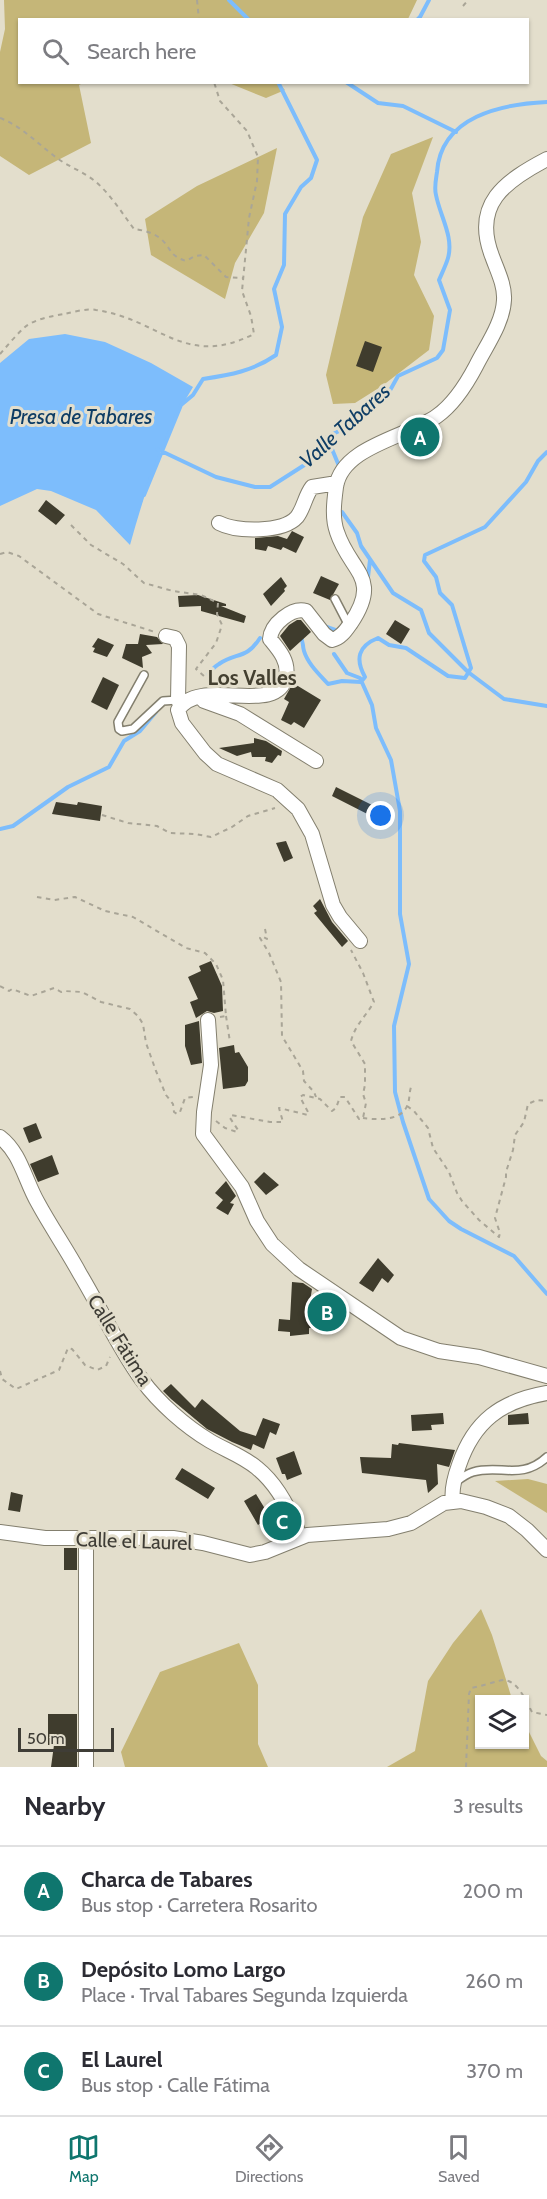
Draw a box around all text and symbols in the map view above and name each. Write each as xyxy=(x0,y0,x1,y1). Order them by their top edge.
search box xyxy=(18,18,529,84)
icon: search xyxy=(39,35,72,68)
text: Search here xyxy=(87,38,196,65)
water label: Valle Tabares xyxy=(294,378,395,473)
water label: Presa de Tabares xyxy=(10,404,152,429)
pin: A xyxy=(400,414,440,460)
district label: Los Valles xyxy=(207,665,297,690)
your location xyxy=(366,801,395,830)
street label: Calle Fátima xyxy=(83,1290,158,1390)
pin: B xyxy=(308,1290,346,1334)
pin: C xyxy=(262,1498,302,1544)
street label: Calle el Laurel xyxy=(75,1527,193,1555)
map controls xyxy=(475,1695,529,1749)
button: layers xyxy=(475,1695,529,1749)
scale bar xyxy=(18,1725,114,1752)
text: 50 m xyxy=(27,1729,64,1748)
text: Nearby xyxy=(24,1790,105,1822)
text: 3 results xyxy=(453,1794,523,1818)
text: Charca de Tabares xyxy=(81,1866,253,1893)
text: A xyxy=(37,1879,50,1903)
text: 200 m xyxy=(463,1879,523,1903)
text: Bus stop · Carretera Rosarito xyxy=(81,1893,317,1917)
text: Depósito Lomo Largo xyxy=(81,1956,285,1983)
text: B xyxy=(37,1969,50,1993)
text: 260 m xyxy=(465,1969,523,1993)
text: Place · Trval Tabares Segunda Izquierda xyxy=(81,1983,408,2007)
text: El Laurel xyxy=(81,2046,162,2073)
text: C xyxy=(37,2059,50,2083)
text: 370 m xyxy=(466,2059,523,2083)
text: Bus stop · Calle Fátima xyxy=(81,2073,270,2097)
tab: Map xyxy=(67,2131,100,2186)
tab: Directions xyxy=(235,2131,303,2186)
tab: Saved xyxy=(438,2131,480,2186)

